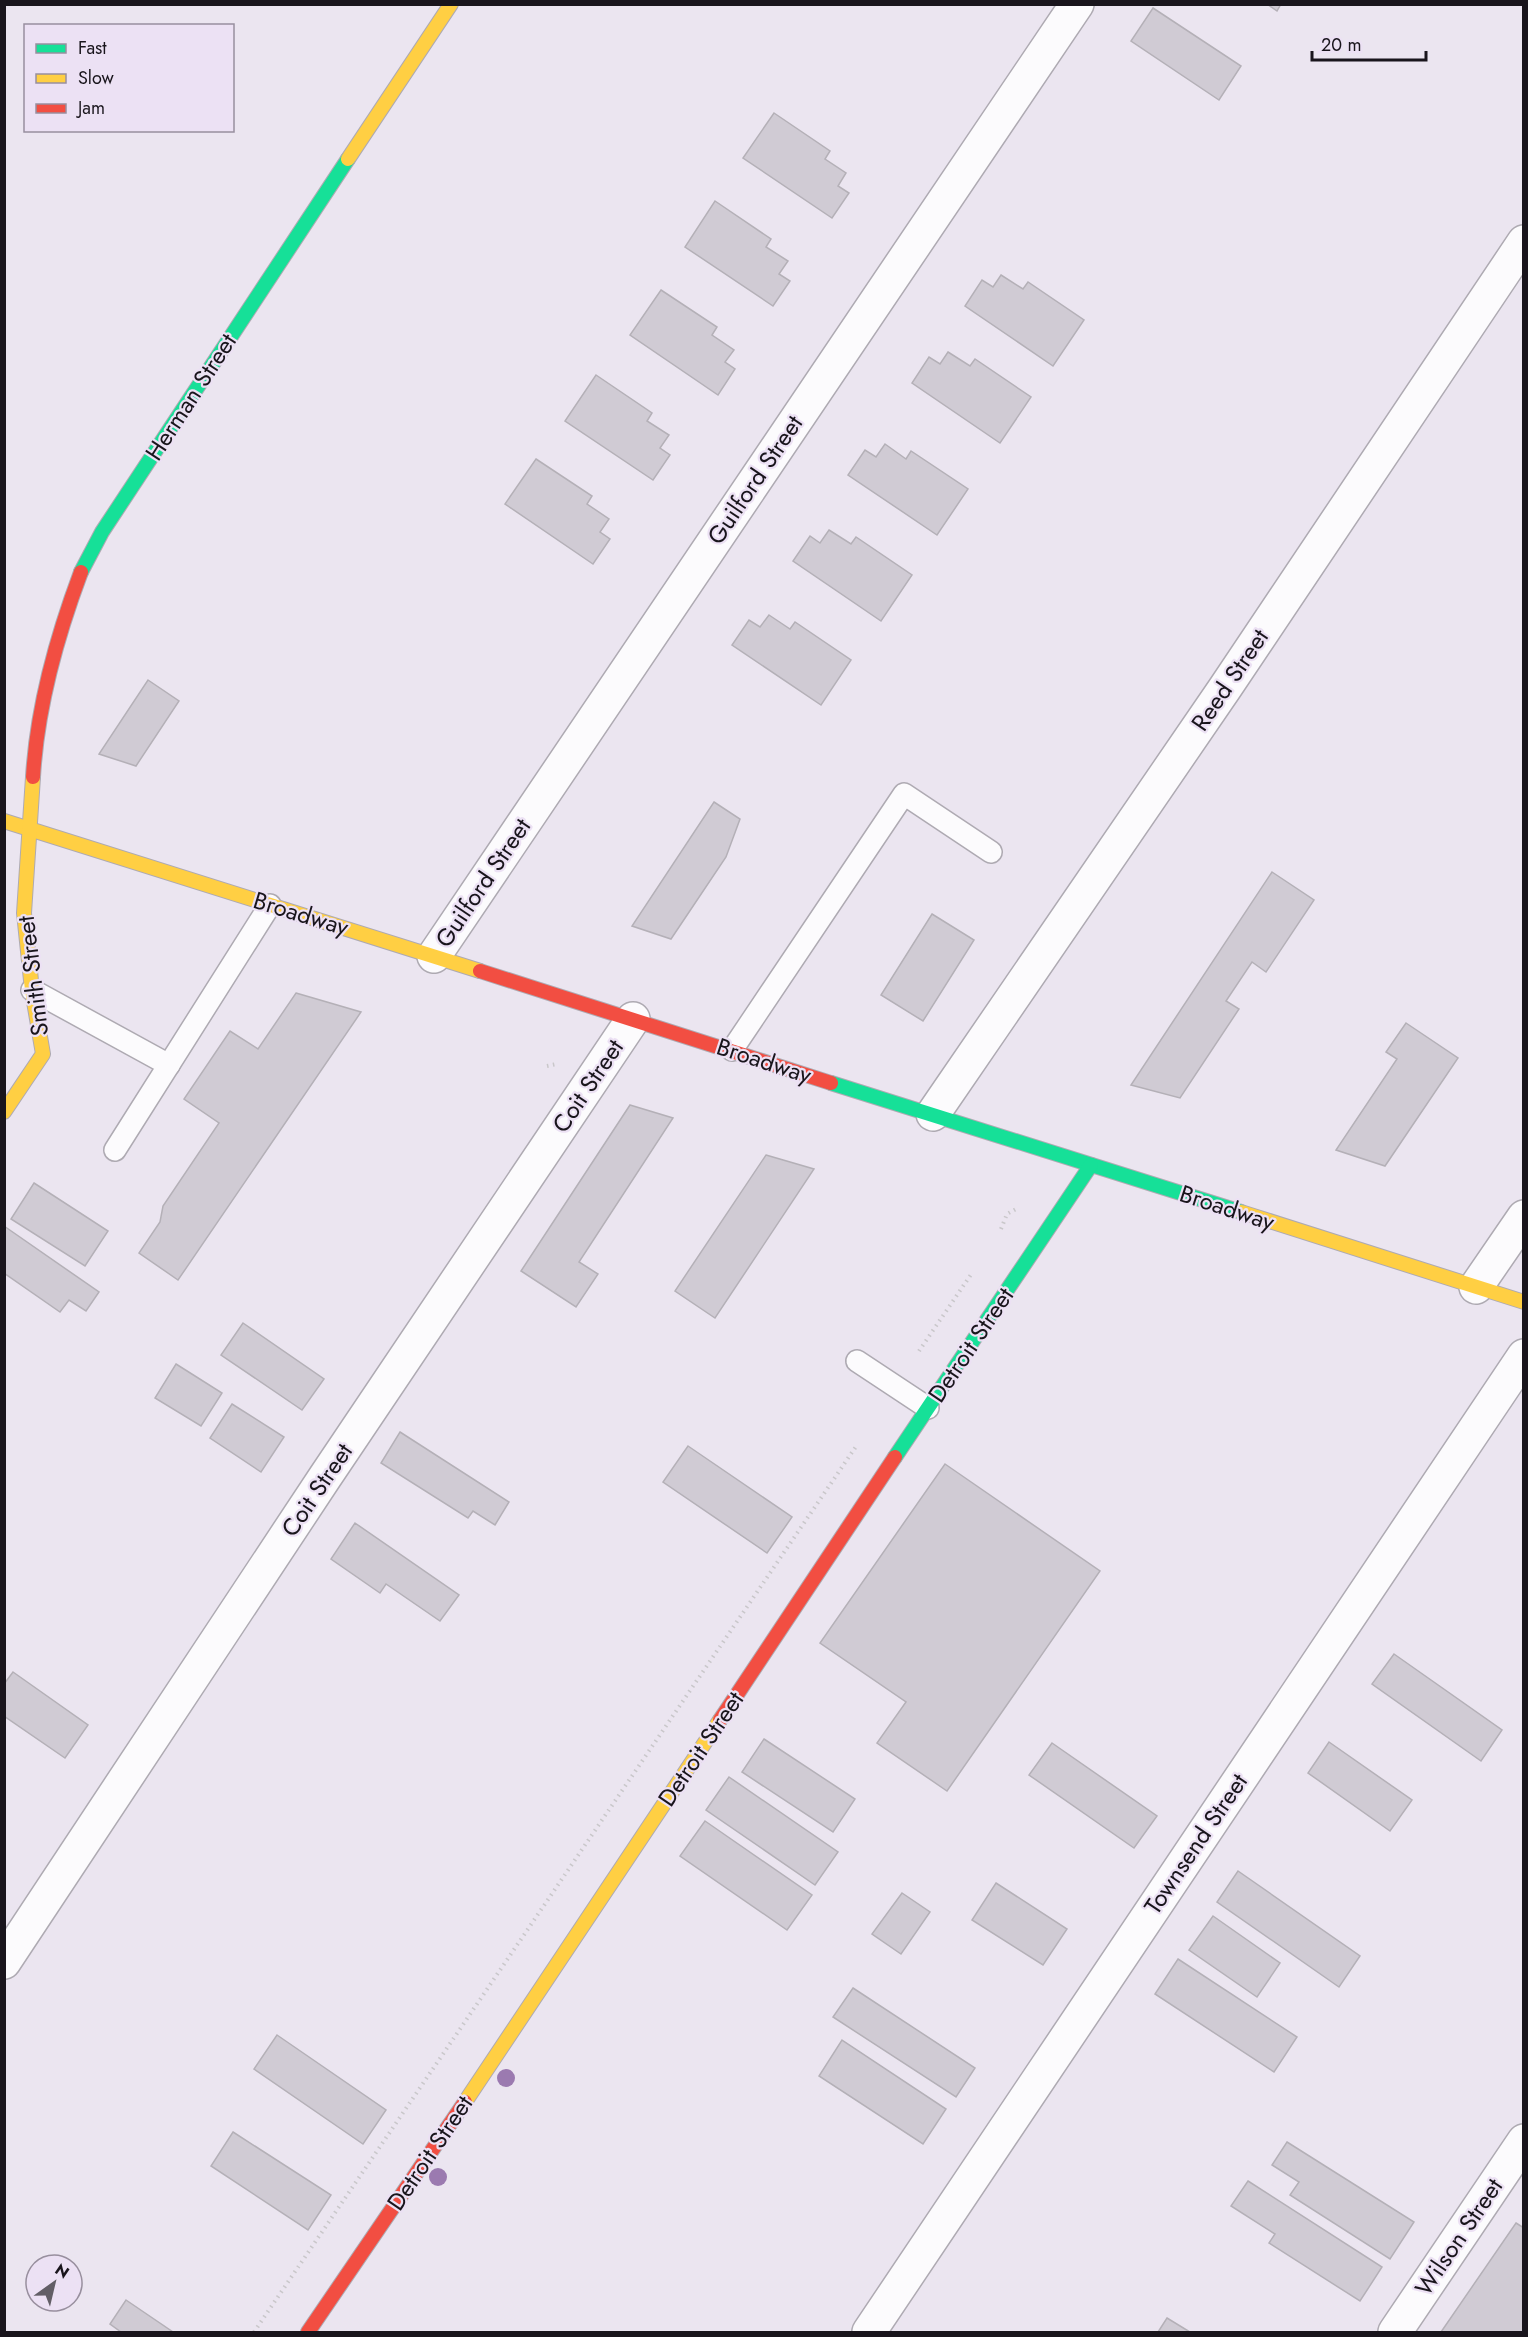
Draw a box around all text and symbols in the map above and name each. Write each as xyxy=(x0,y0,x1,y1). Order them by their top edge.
legend xyxy=(24,24,234,132)
scale bar xyxy=(1312,24,1426,62)
text: 20 m xyxy=(1321,32,1361,58)
text: Fast xyxy=(78,35,107,61)
text: Slow xyxy=(78,65,115,91)
text: Jam xyxy=(76,95,105,121)
street label: Herman Street xyxy=(136,326,245,467)
street label: Guilford Street xyxy=(698,408,811,551)
street label: Reed Street xyxy=(1183,622,1277,738)
street label: Guilford Street xyxy=(426,811,539,954)
street label: Broadway xyxy=(249,882,353,945)
street label: Smith Street xyxy=(8,914,57,1038)
street label: Broadway xyxy=(712,1029,817,1092)
street label: Coit Street xyxy=(543,1032,632,1139)
street label: Broadway xyxy=(1175,1176,1280,1239)
street label: Detroit Street xyxy=(919,1280,1022,1409)
street label: Coit Street xyxy=(272,1436,361,1543)
street label: Detroit Street xyxy=(649,1684,752,1813)
street label: Townsend Street xyxy=(1135,1766,1256,1921)
street label: Detroit Street xyxy=(378,2088,481,2217)
street label: Wilson Street xyxy=(1406,2171,1511,2303)
north arrow xyxy=(24,2253,84,2313)
text: N xyxy=(50,2258,74,2284)

